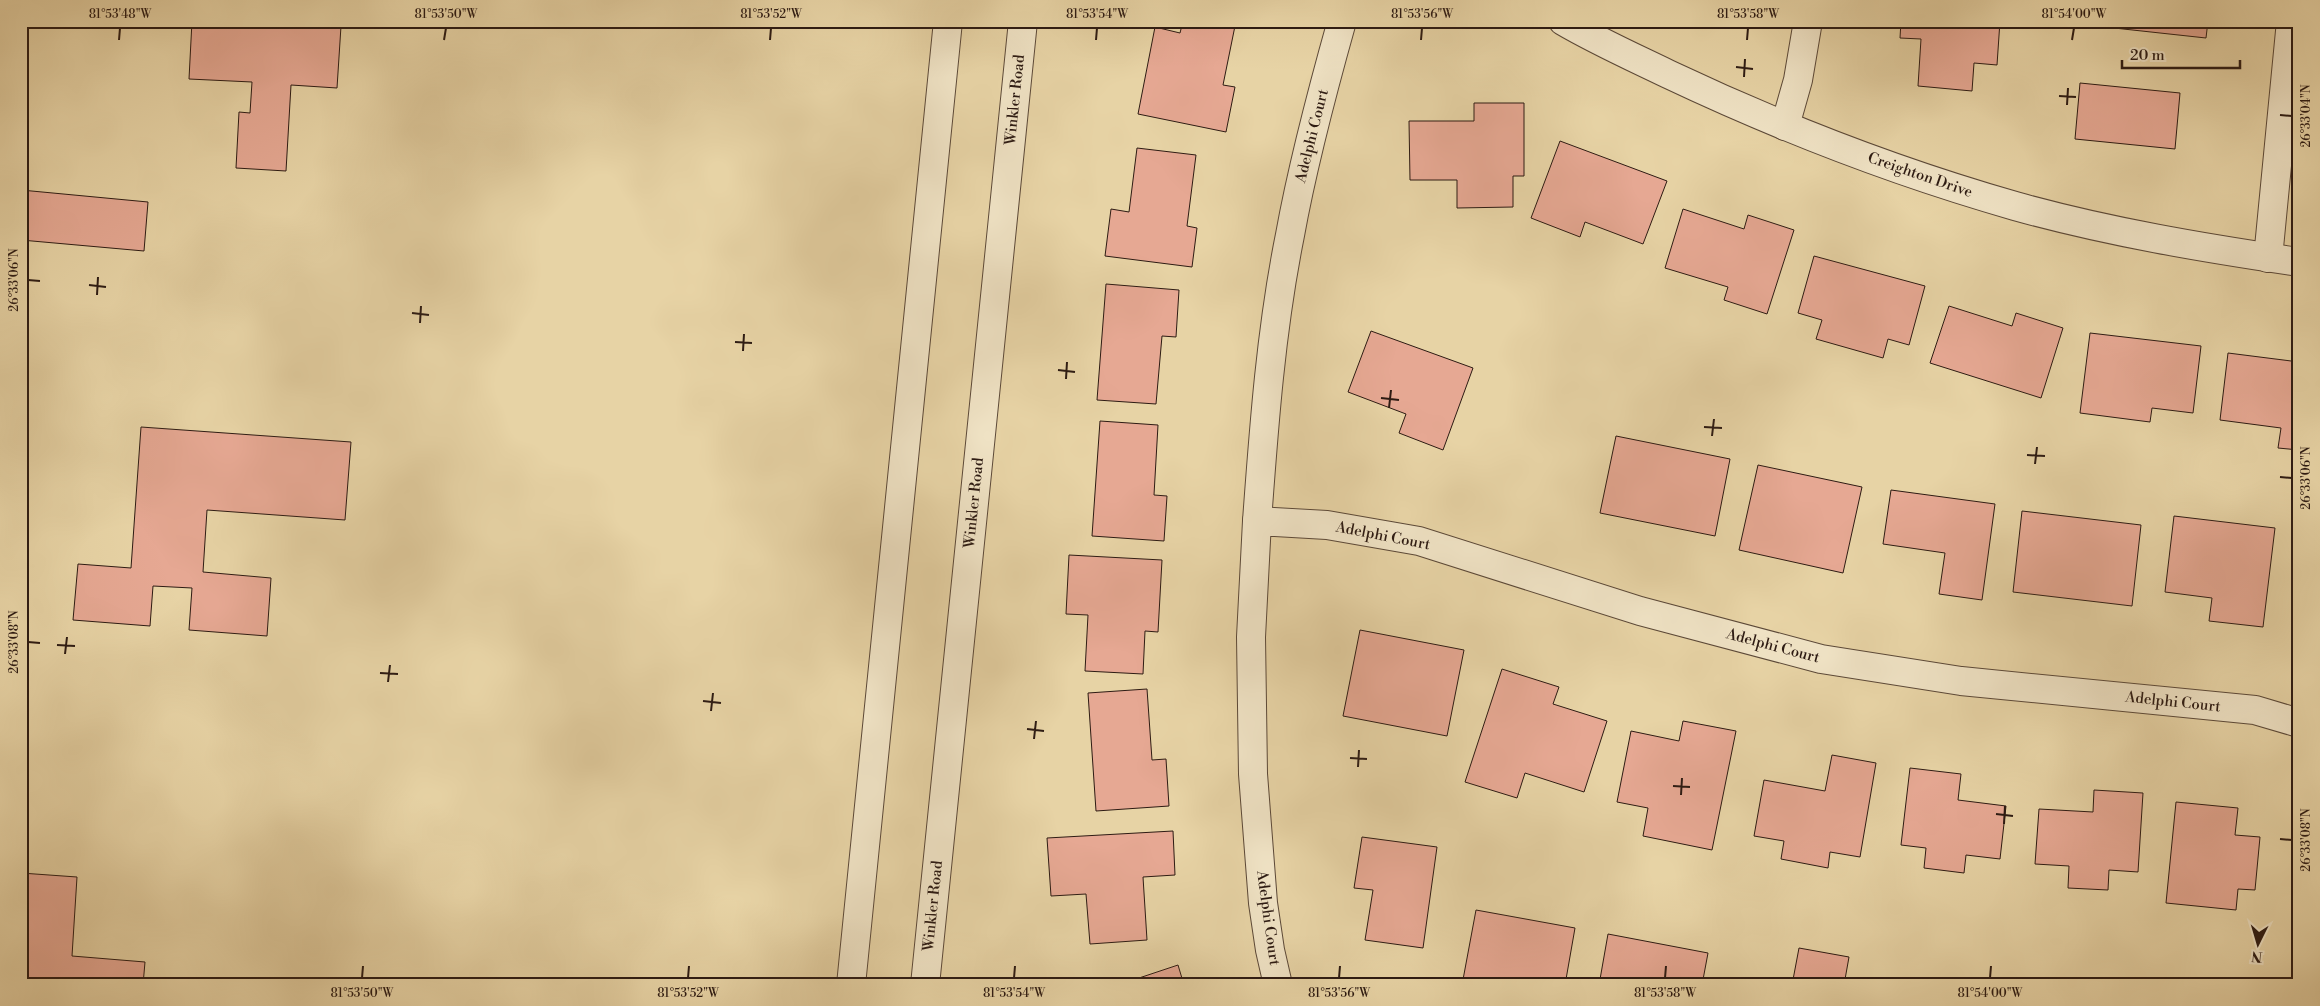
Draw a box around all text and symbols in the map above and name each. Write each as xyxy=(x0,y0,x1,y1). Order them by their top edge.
text: 81°53'48"W xyxy=(89,7,152,22)
text: 81°53'50"W xyxy=(415,7,478,22)
text: 81°53'52"W xyxy=(740,7,803,22)
text: 81°53'54"W xyxy=(1066,7,1129,22)
text: 81°53'56"W xyxy=(1391,7,1454,22)
text: 81°53'58"W xyxy=(1717,7,1780,22)
text: 81°54'00"W xyxy=(2042,7,2108,22)
scale bar xyxy=(2122,38,2240,70)
text: 20 m xyxy=(2130,46,2165,65)
street label: Winkler Road xyxy=(1001,53,1029,147)
text: 26°33'04"N xyxy=(2299,84,2314,148)
street label: Adelphi Court xyxy=(1291,87,1333,186)
street label: Creighton Drive xyxy=(1865,148,1975,202)
text: 26°33'06"N xyxy=(7,248,22,312)
text: 26°33'06"N xyxy=(2299,446,2314,510)
street label: Winkler Road xyxy=(960,456,988,550)
street label: Adelphi Court xyxy=(1333,517,1432,555)
text: 26°33'08"N xyxy=(7,610,22,674)
street label: Adelphi Court xyxy=(1723,624,1822,668)
street label: Adelphi Court xyxy=(2123,687,2222,717)
text: 26°33'08"N xyxy=(2299,808,2314,872)
street label: Winkler Road xyxy=(919,859,947,953)
street label: Adelphi Court xyxy=(1252,868,1284,967)
north arrow xyxy=(2232,918,2282,968)
text: N xyxy=(2251,947,2263,965)
text: 81°53'50"W xyxy=(331,986,394,1001)
text: 81°53'52"W xyxy=(657,986,720,1001)
text: 81°53'54"W xyxy=(983,986,1046,1001)
text: 81°53'56"W xyxy=(1308,986,1371,1001)
text: 81°53'58"W xyxy=(1634,986,1697,1001)
text: 81°54'00"W xyxy=(1958,986,2024,1001)

